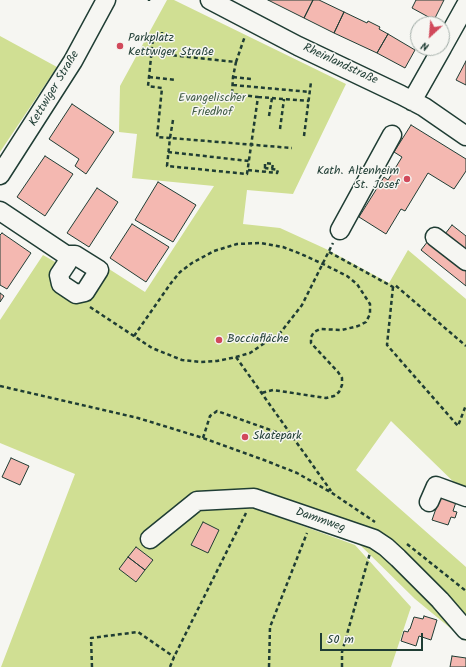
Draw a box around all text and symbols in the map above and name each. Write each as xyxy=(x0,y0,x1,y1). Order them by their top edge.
north arrow xyxy=(410,16,450,56)
place label: Parkplatz Kettwiger Straße xyxy=(128,32,214,60)
text: N xyxy=(418,36,432,56)
marker: Parkplatz Kettwiger Straße xyxy=(115,41,125,51)
street label: Rheinlandstraße xyxy=(300,41,380,89)
street label: Kettwiger Straße xyxy=(27,49,83,129)
park label: Evangelischer Friedhof xyxy=(178,92,246,120)
place label: Kath. Altenheim St. Josef xyxy=(317,165,399,193)
marker: Kath. Altenheim St. Josef xyxy=(402,174,412,184)
place label: Bocciafläche xyxy=(227,333,289,347)
marker: Bocciafläche xyxy=(214,335,224,345)
place label: Skatepark xyxy=(253,430,302,444)
marker: Skatepark xyxy=(240,432,250,442)
street label: Dammweg xyxy=(293,506,347,536)
scale bar xyxy=(322,625,425,651)
text: 50 m xyxy=(327,630,354,649)

